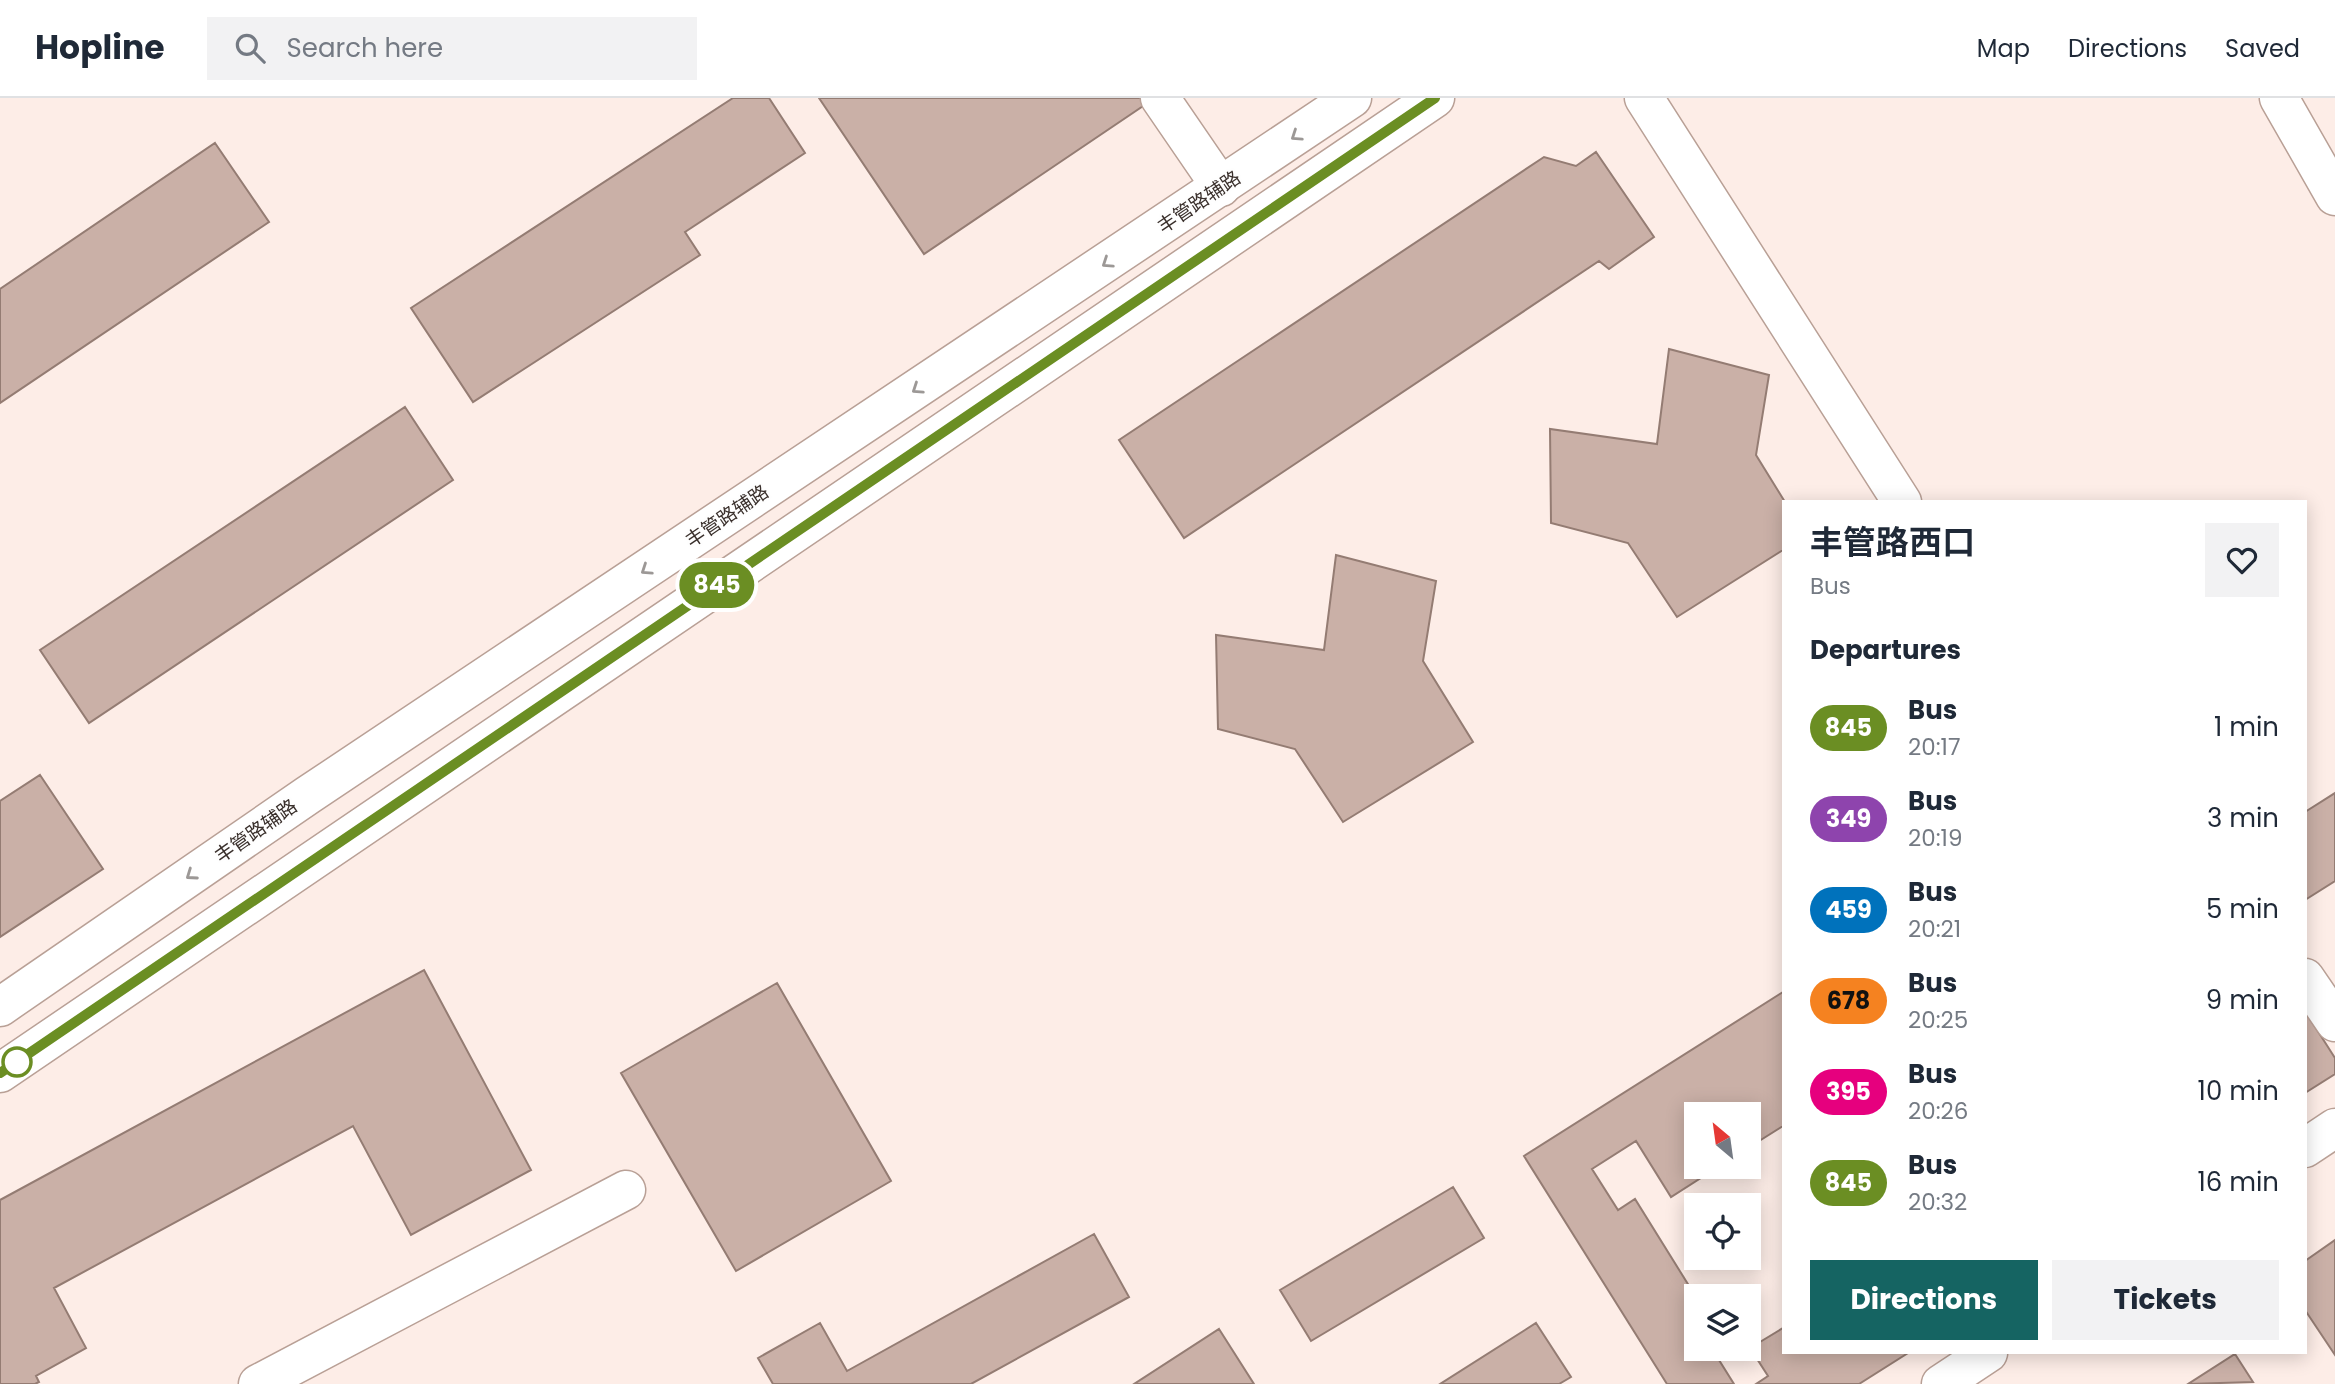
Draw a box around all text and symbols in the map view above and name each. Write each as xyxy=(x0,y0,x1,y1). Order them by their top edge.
search box xyxy=(207,17,697,80)
text: Hopline xyxy=(35,24,165,71)
icon: search xyxy=(231,29,269,67)
text: Search here xyxy=(287,30,443,66)
text: Map xyxy=(1977,32,2030,65)
text: Directions xyxy=(2068,32,2187,65)
text: Saved xyxy=(2225,32,2300,65)
one-way arrow xyxy=(1291,128,1304,140)
street label: 丰管路辅路 xyxy=(1152,164,1246,240)
one-way arrow xyxy=(1102,255,1115,267)
one-way arrow xyxy=(912,381,925,394)
street label: 丰管路辅路 xyxy=(680,478,774,554)
text: 丰管路西口 xyxy=(1810,519,1975,566)
button: heart xyxy=(2205,523,2279,597)
one-way arrow xyxy=(641,561,654,574)
line badge: 845 xyxy=(677,562,757,608)
text: 845 xyxy=(693,568,741,601)
text: Bus xyxy=(1810,570,1851,602)
text: Departures xyxy=(1810,632,1961,668)
text: Bus xyxy=(1908,692,1957,728)
text: 1 min xyxy=(2214,709,2279,745)
text: 845 xyxy=(1825,711,1872,744)
text: 20:17 xyxy=(1908,731,1961,763)
text: Bus xyxy=(1908,783,1957,819)
street label: 丰管路辅路 xyxy=(209,793,303,869)
text: 3 min xyxy=(2207,800,2279,836)
text: 349 xyxy=(1826,802,1871,835)
text: 20:19 xyxy=(1908,822,1962,854)
one-way arrow xyxy=(186,867,199,880)
text: Bus xyxy=(1908,874,1957,910)
text: 5 min xyxy=(2206,891,2279,927)
text: 459 xyxy=(1825,893,1872,926)
text: 20:21 xyxy=(1908,913,1961,945)
text: Bus xyxy=(1908,965,1957,1001)
text: 9 min xyxy=(2206,982,2279,1018)
text: 678 xyxy=(1827,984,1870,1017)
text: 20:25 xyxy=(1908,1004,1968,1036)
unlabelled marker xyxy=(2,1047,32,1077)
text: Bus xyxy=(1908,1056,1957,1092)
text: 10 min xyxy=(2198,1073,2279,1109)
text: 395 xyxy=(1826,1075,1871,1108)
text: 20:26 xyxy=(1908,1095,1968,1127)
north arrow xyxy=(1684,1102,1760,1180)
map controls xyxy=(1684,1102,1761,1361)
text: Bus xyxy=(1908,1147,1957,1183)
text: 16 min xyxy=(2197,1164,2279,1200)
text: 845 xyxy=(1825,1166,1872,1199)
text: 20:32 xyxy=(1908,1186,1967,1218)
button: locate xyxy=(1684,1193,1761,1270)
button: Directions xyxy=(1810,1260,2038,1340)
button: Tickets xyxy=(2052,1260,2279,1340)
button: layers xyxy=(1684,1284,1761,1361)

